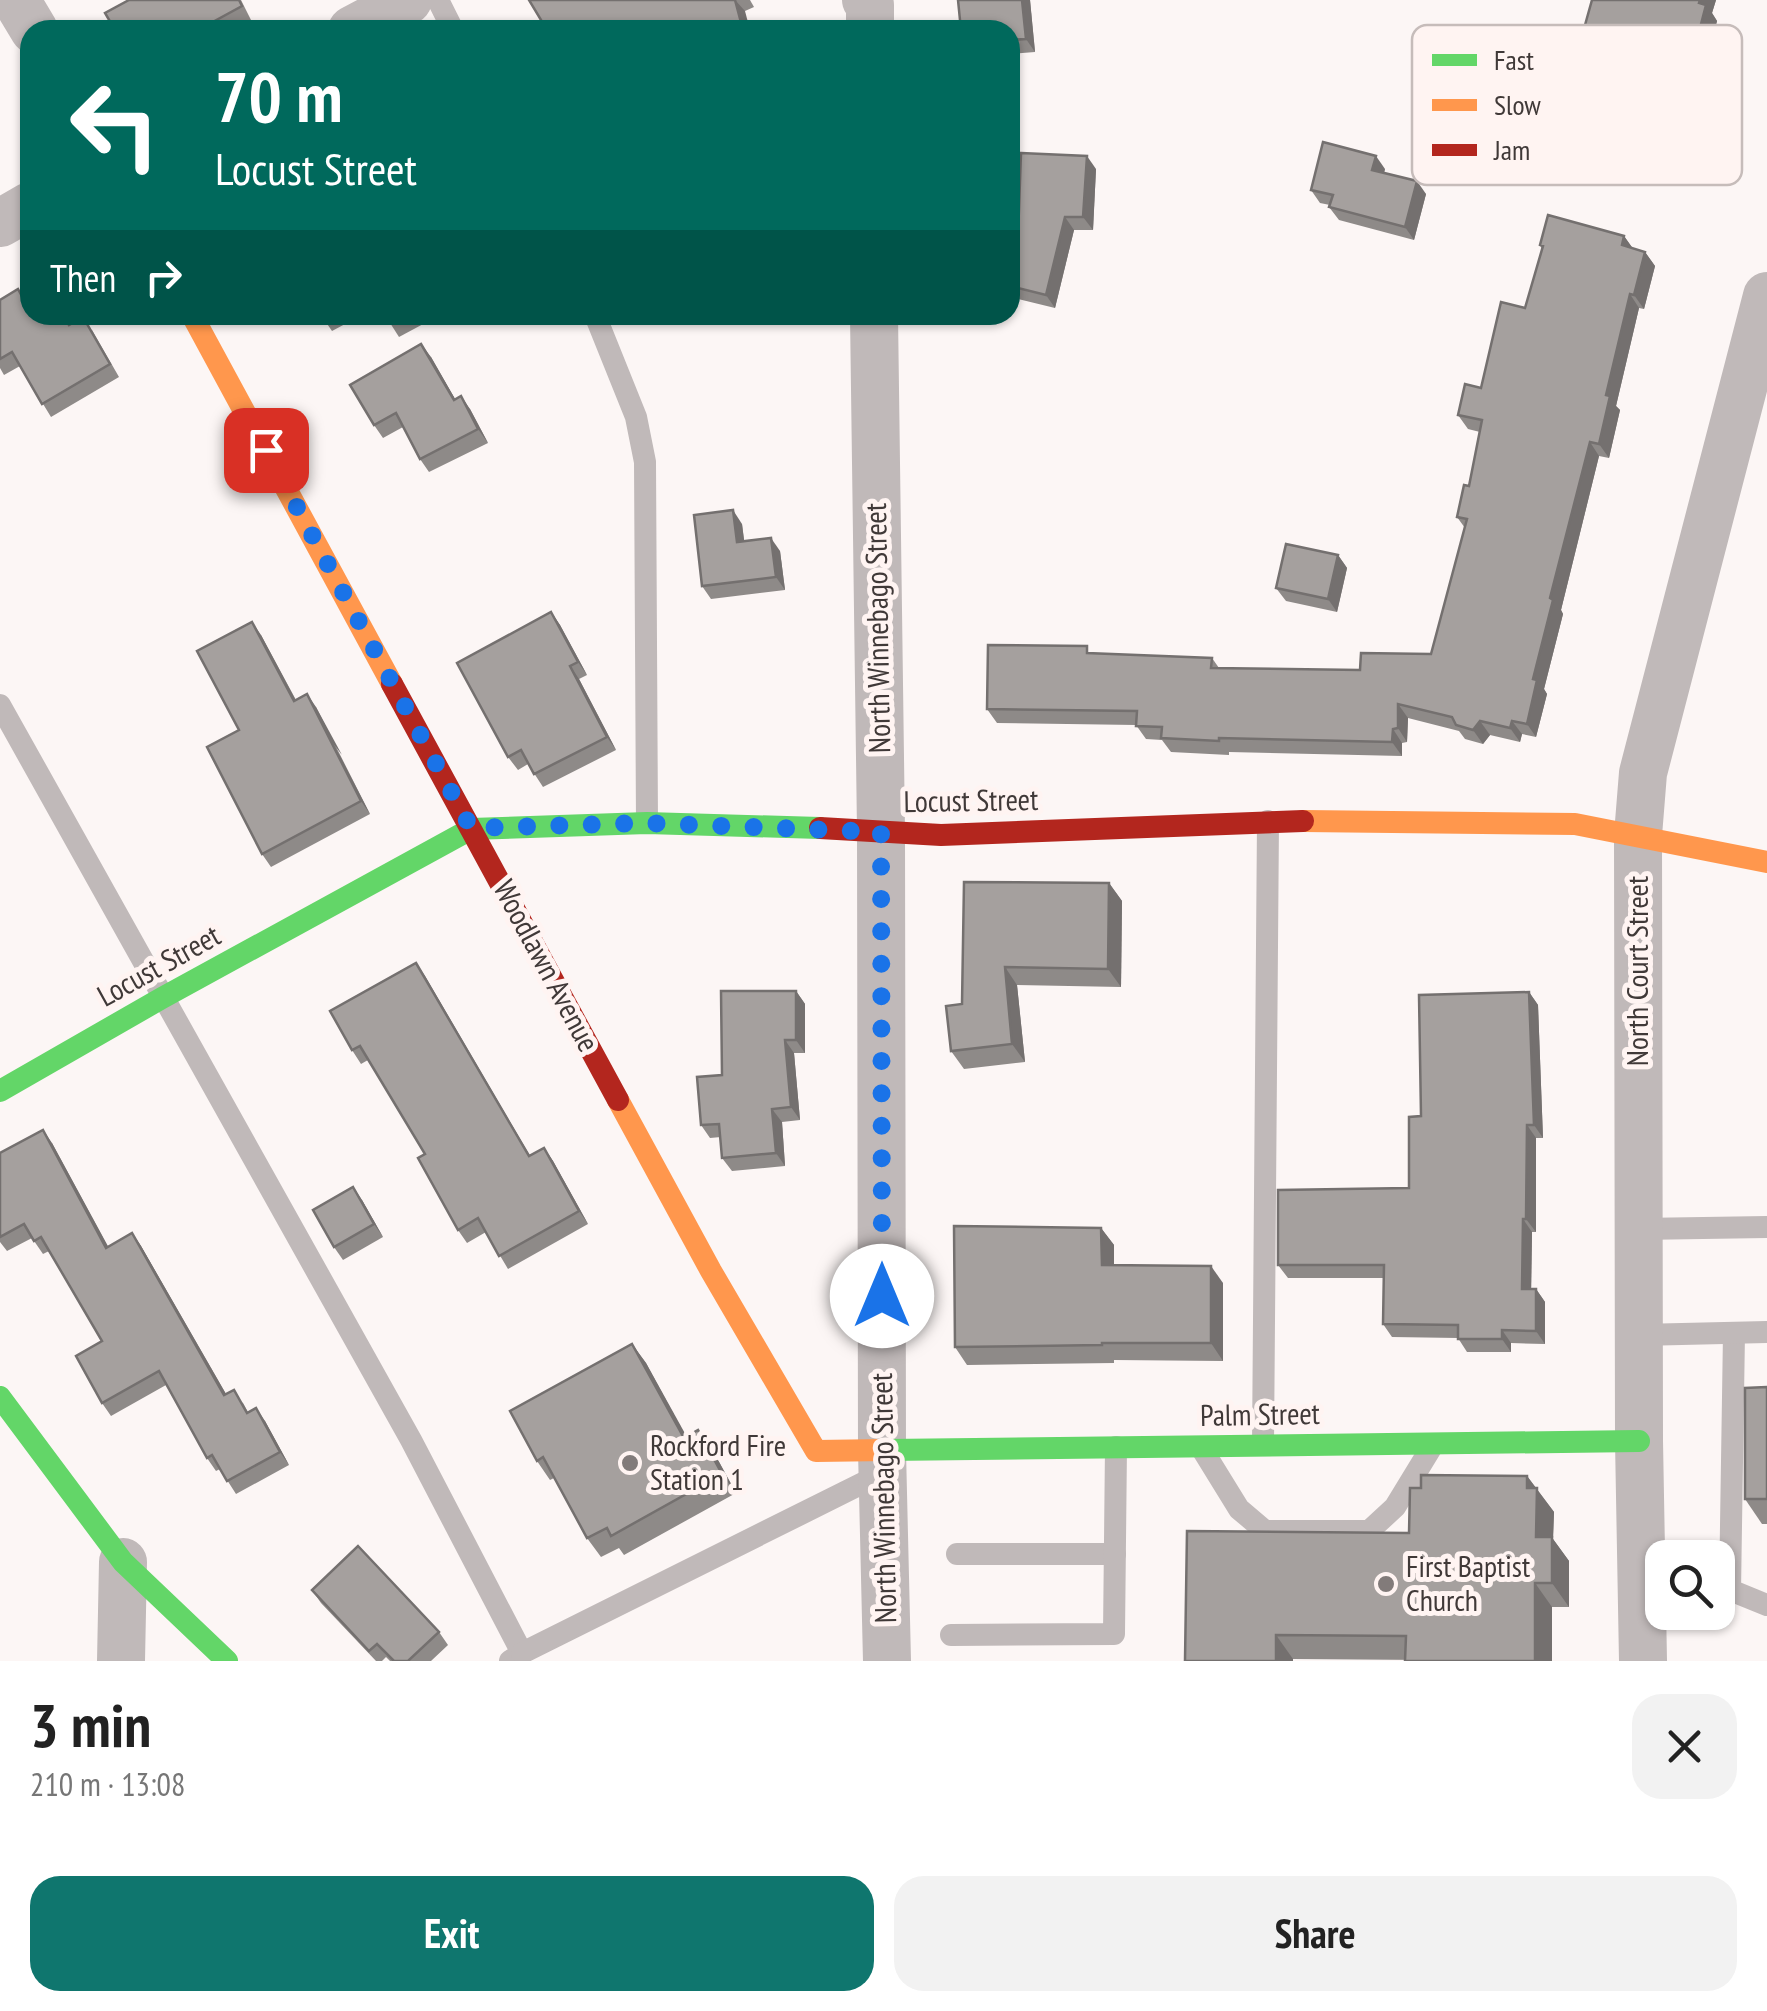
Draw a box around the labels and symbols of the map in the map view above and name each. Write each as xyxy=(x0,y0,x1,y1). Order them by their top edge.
legend xyxy=(1412,25,1742,185)
text: Fast xyxy=(1494,41,1534,78)
text: Slow xyxy=(1494,86,1541,123)
text: Jam xyxy=(1493,131,1530,168)
pin xyxy=(224,408,309,493)
street label: North Winnebago Street xyxy=(855,502,898,753)
street label: Locust Street xyxy=(903,779,1039,820)
street label: Woodlawn Avenue xyxy=(486,873,609,1058)
street label: North Court Street xyxy=(1617,875,1656,1066)
street label: Locust Street xyxy=(90,915,227,1014)
position arrow xyxy=(830,1244,934,1348)
street label: North Winnebago Street xyxy=(861,1372,904,1623)
street label: Palm Street xyxy=(1200,1393,1321,1434)
place label: Rockford Fire Station 1 xyxy=(650,1425,786,1498)
marker: Rockford Fire Station 1 xyxy=(619,1452,641,1474)
place label: First Baptist Church xyxy=(1406,1546,1531,1619)
marker: First Baptist Church xyxy=(1375,1573,1397,1595)

